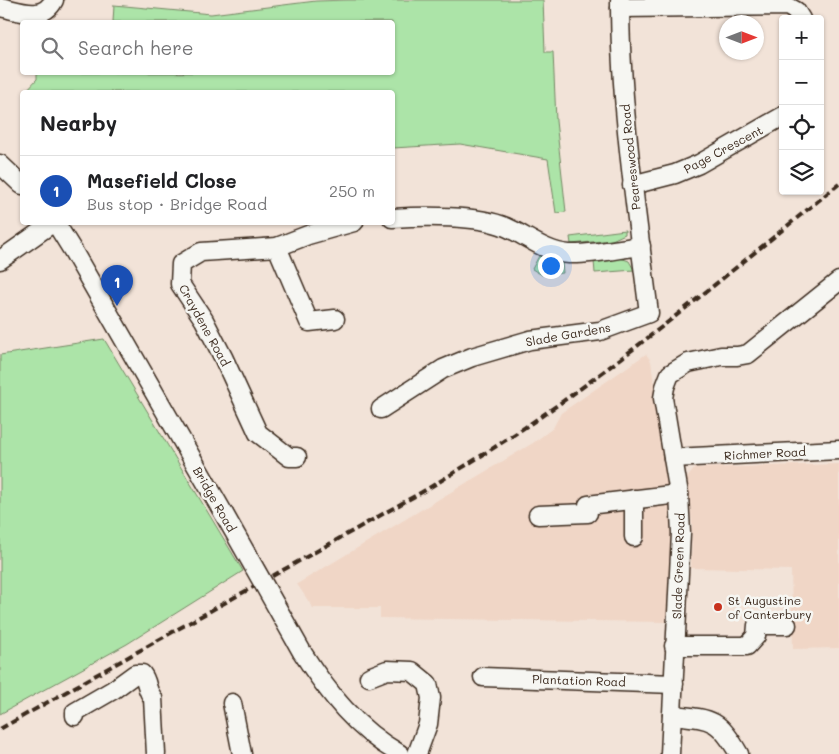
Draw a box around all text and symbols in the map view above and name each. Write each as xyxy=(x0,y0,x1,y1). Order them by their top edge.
north arrow xyxy=(719,15,764,60)
map controls xyxy=(779,15,824,195)
button: + xyxy=(779,15,824,60)
search box xyxy=(20,20,395,75)
icon: search xyxy=(38,34,66,62)
text: Search here xyxy=(78,35,194,60)
button: − xyxy=(779,60,824,105)
street label: Peareswood Road xyxy=(616,103,644,211)
button: locate xyxy=(779,105,824,150)
text: Nearby xyxy=(40,109,117,136)
street label: Page Crescent xyxy=(681,121,765,177)
button: layers xyxy=(779,150,824,195)
text: Masefield Close xyxy=(87,168,236,193)
text: 1 xyxy=(52,180,60,201)
text: 250 m xyxy=(329,180,375,201)
text: Bus stop · Bridge Road xyxy=(87,193,267,214)
your location xyxy=(538,253,564,279)
pin: 1 xyxy=(101,265,133,306)
street label: Craydene Road xyxy=(176,281,234,369)
street label: Slade Gardens xyxy=(524,319,612,349)
street label: Richmer Road xyxy=(724,443,807,463)
street label: Bridge Road xyxy=(190,463,240,535)
street label: Slade Green Road xyxy=(668,512,688,619)
place label: St Augustine of Canterbury xyxy=(728,592,812,622)
marker: St Augustine of Canterbury xyxy=(712,601,724,613)
street label: Plantation Road xyxy=(532,670,626,690)

